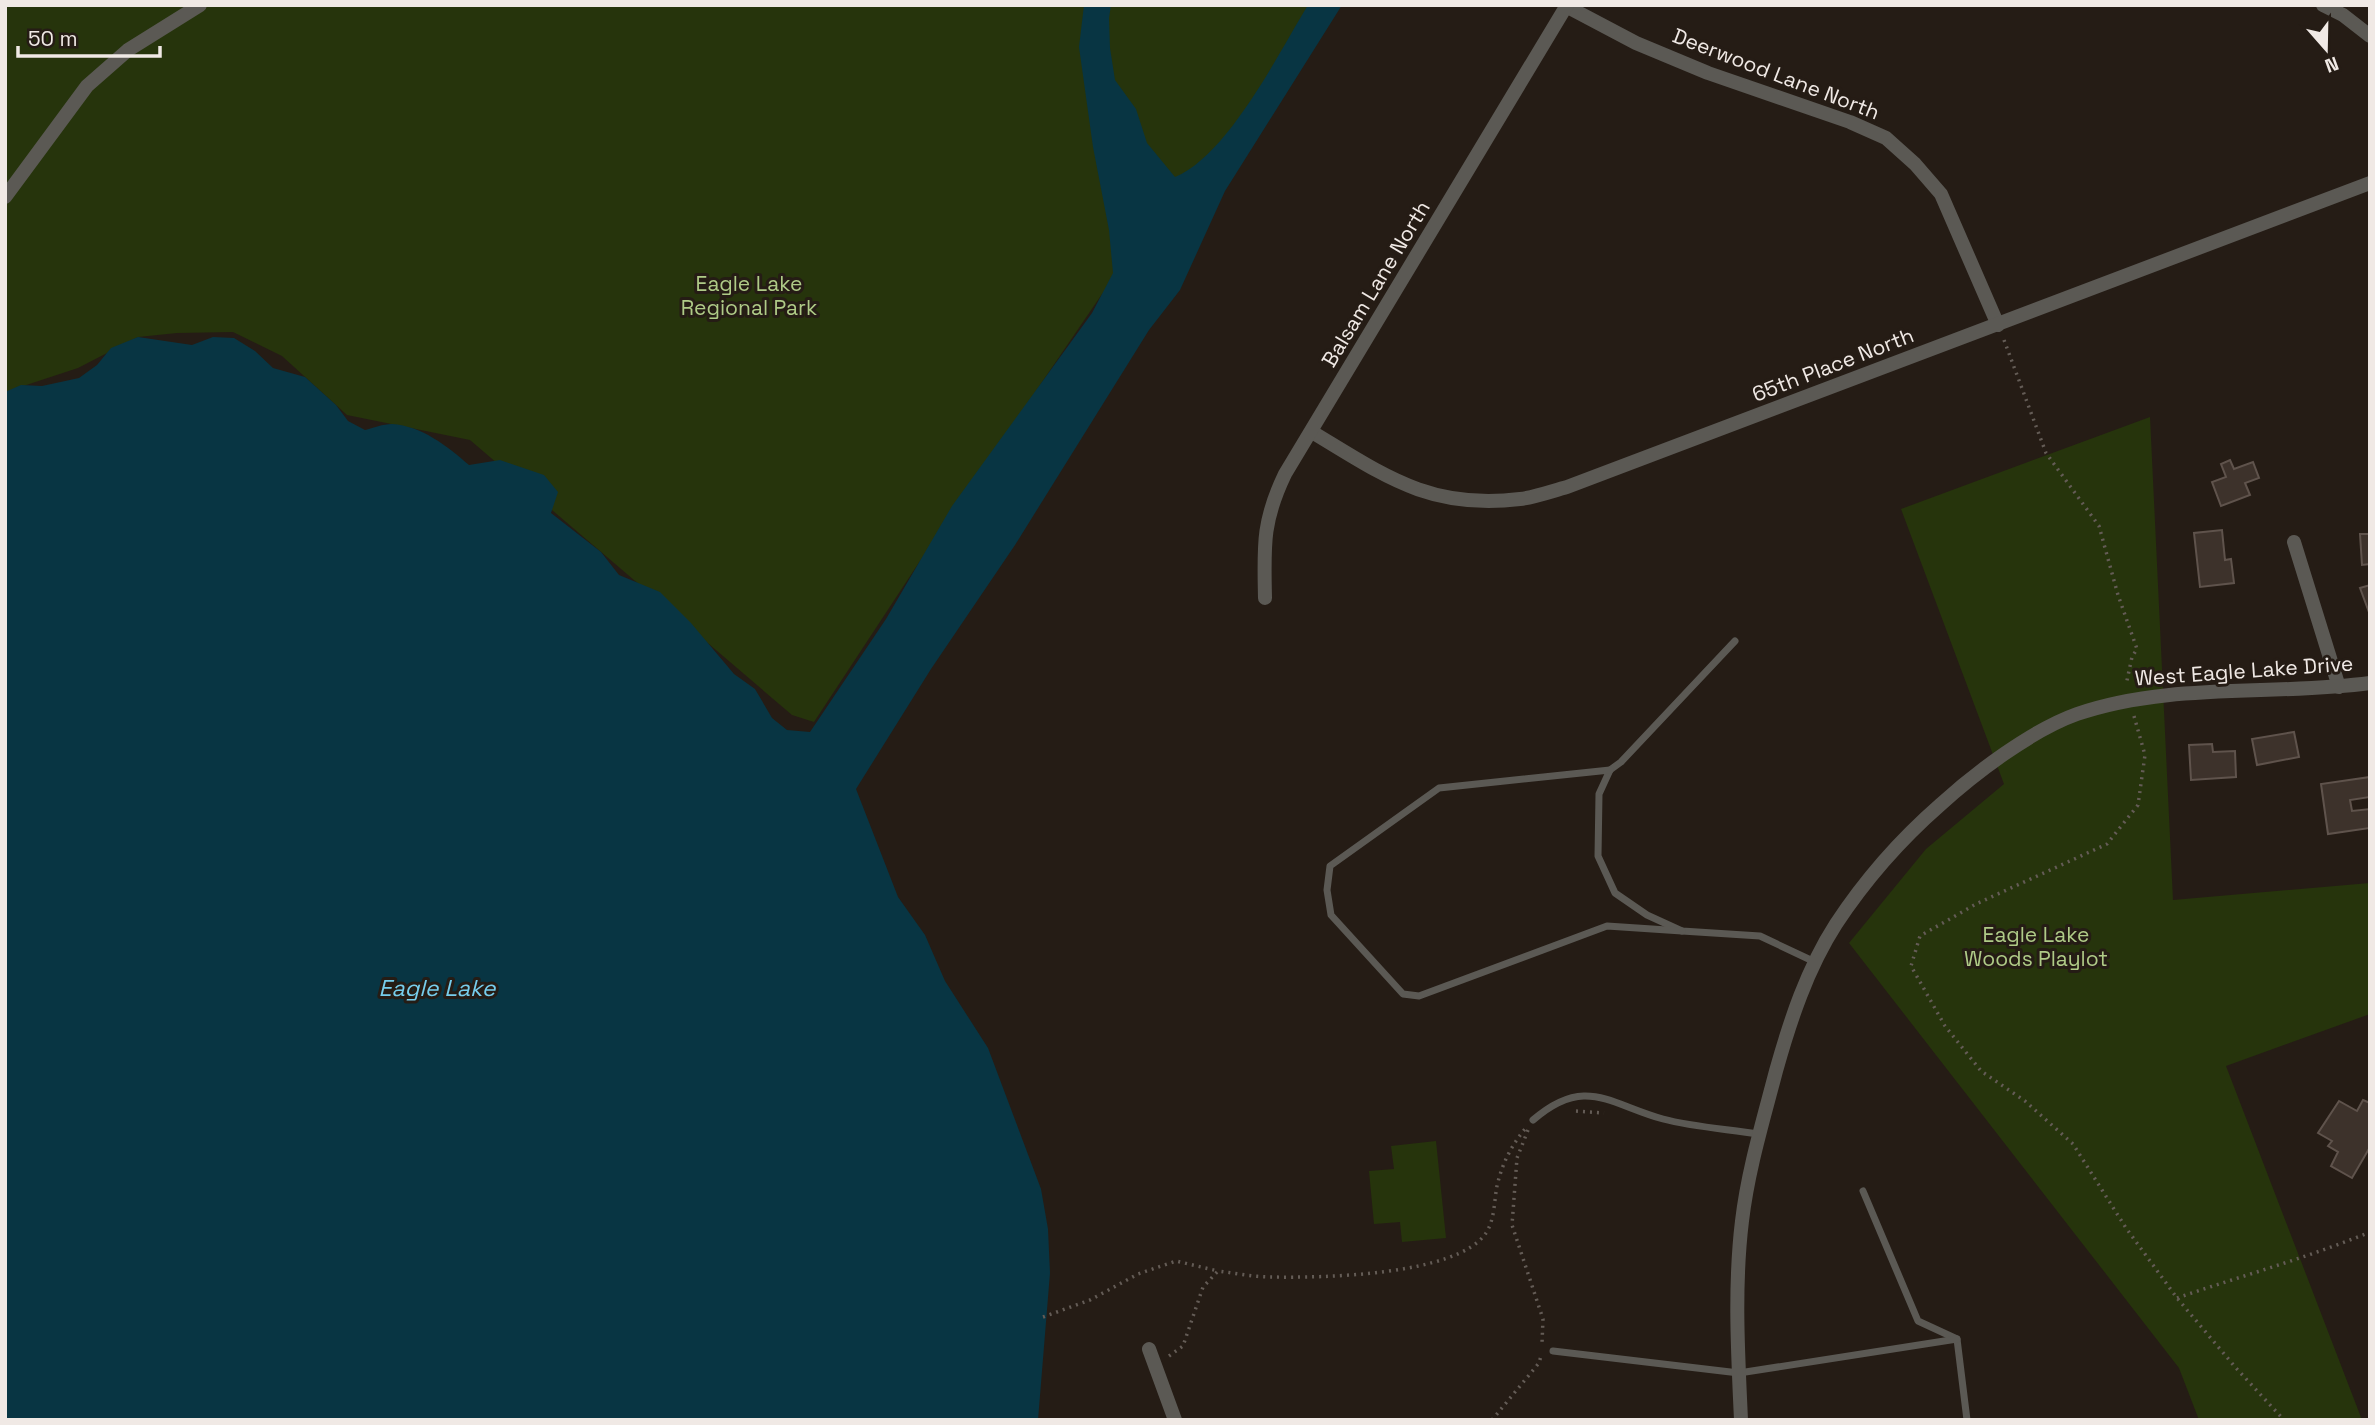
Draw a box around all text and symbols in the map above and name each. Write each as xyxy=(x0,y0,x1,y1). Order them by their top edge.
scale bar xyxy=(18,14,159,58)
north arrow xyxy=(2291,14,2361,84)
street label: Deerwood Lane North xyxy=(1669,22,1884,126)
text: 50 m xyxy=(28,25,78,52)
text: N xyxy=(2321,51,2342,78)
street label: Balsam Lane North xyxy=(1315,196,1436,372)
park label: Eagle Lake Regional Park xyxy=(681,270,817,321)
street label: 65th Place North xyxy=(1748,321,1917,408)
street label: West Eagle Lake Drive xyxy=(2134,649,2354,692)
park label: Eagle Lake Woods Playlot xyxy=(1964,921,2108,972)
water label: Eagle Lake xyxy=(379,973,497,1003)

